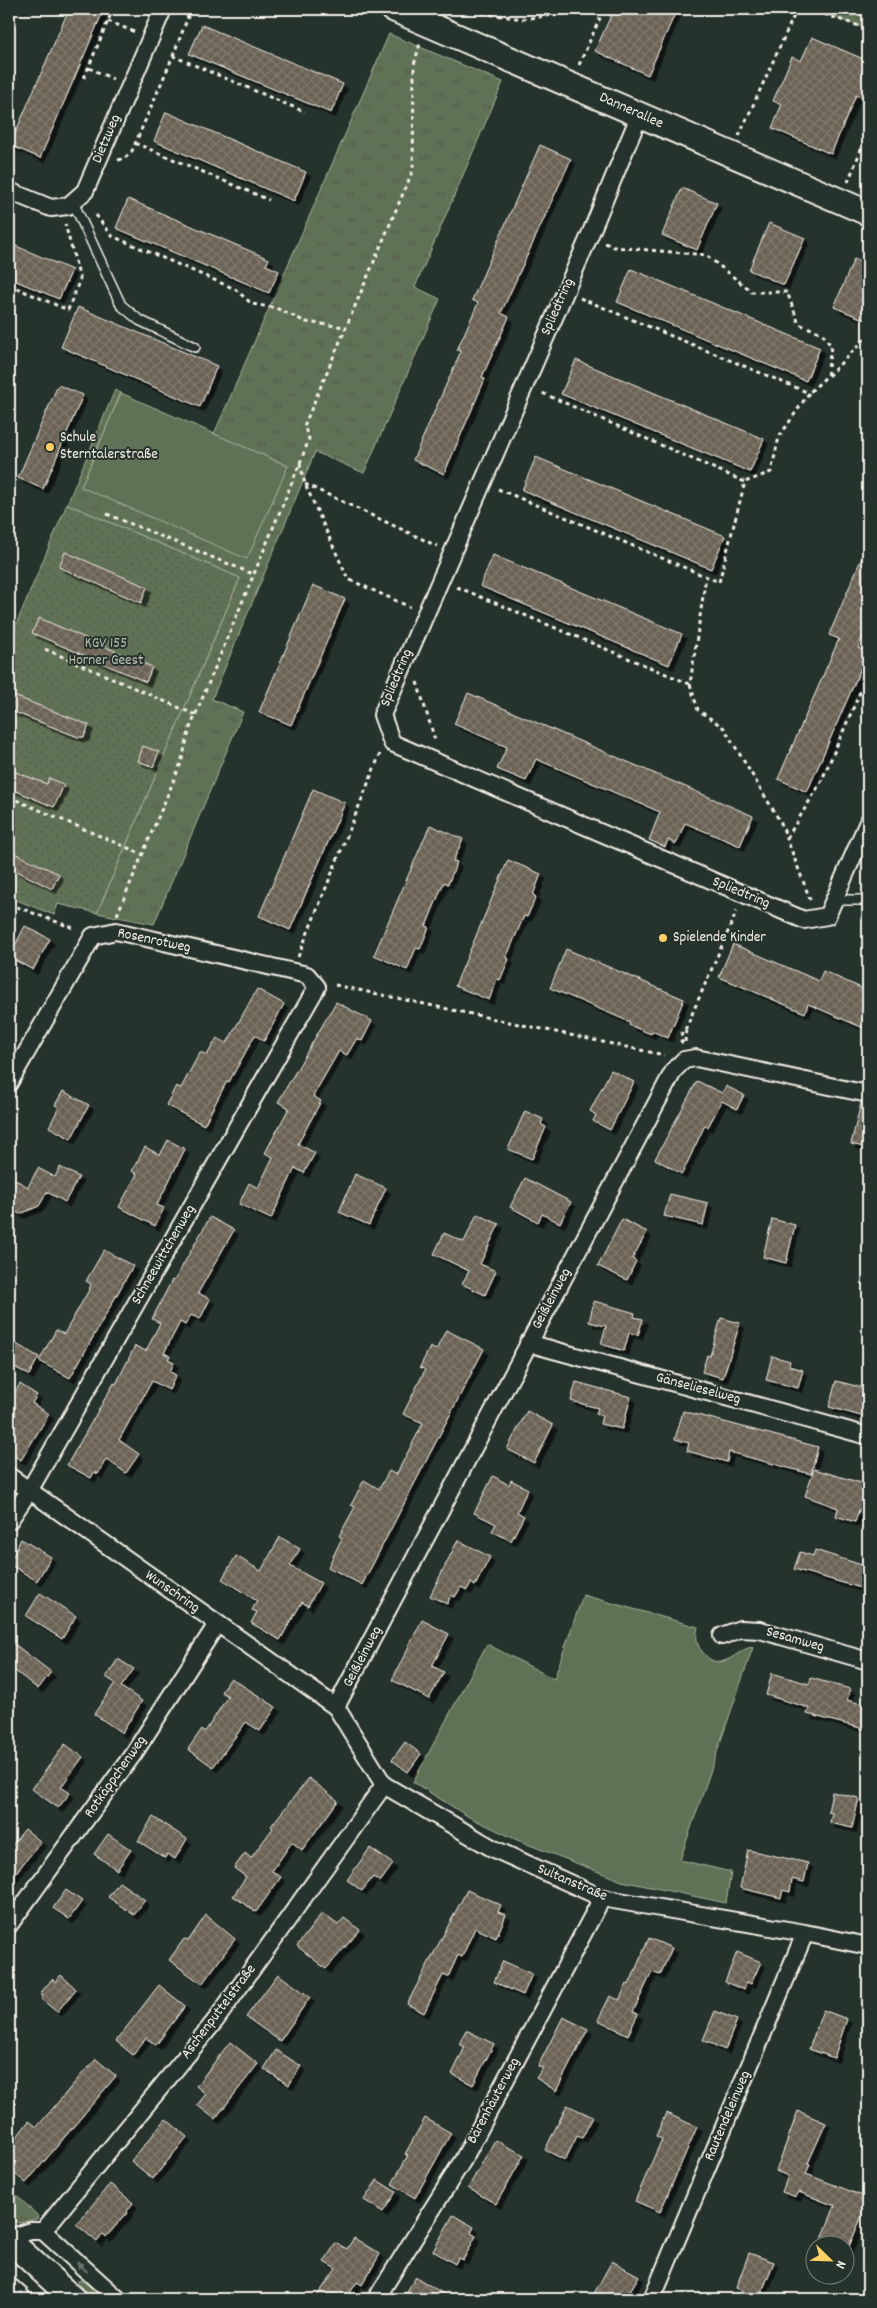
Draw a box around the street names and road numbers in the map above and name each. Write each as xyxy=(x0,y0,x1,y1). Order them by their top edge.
street label: Dannerallee xyxy=(595,87,667,135)
street label: Dietzweg xyxy=(87,111,127,167)
street label: Spliedtring xyxy=(536,275,580,339)
street label: Spliedtring xyxy=(375,646,419,710)
street label: Spliedtring xyxy=(709,871,773,915)
street label: Rosenrotweg xyxy=(115,923,193,959)
street label: Schneewittchenweg xyxy=(126,1201,202,1309)
street label: Geißleinweg xyxy=(527,1264,577,1334)
street label: Gänselieselweg xyxy=(653,1367,743,1411)
street label: Wunschring xyxy=(140,1565,204,1619)
street label: Sesamweg xyxy=(763,1621,827,1659)
street label: Geißleinweg xyxy=(338,1622,388,1692)
street label: Rotkäppchenweg xyxy=(79,1731,153,1823)
street label: Sultanstraße xyxy=(533,1858,611,1908)
street label: Aschenputtelstraße xyxy=(176,1960,262,2064)
street label: Bärenhäuterweg xyxy=(462,2054,526,2148)
street label: Rautendeleinweg xyxy=(699,2067,757,2165)

